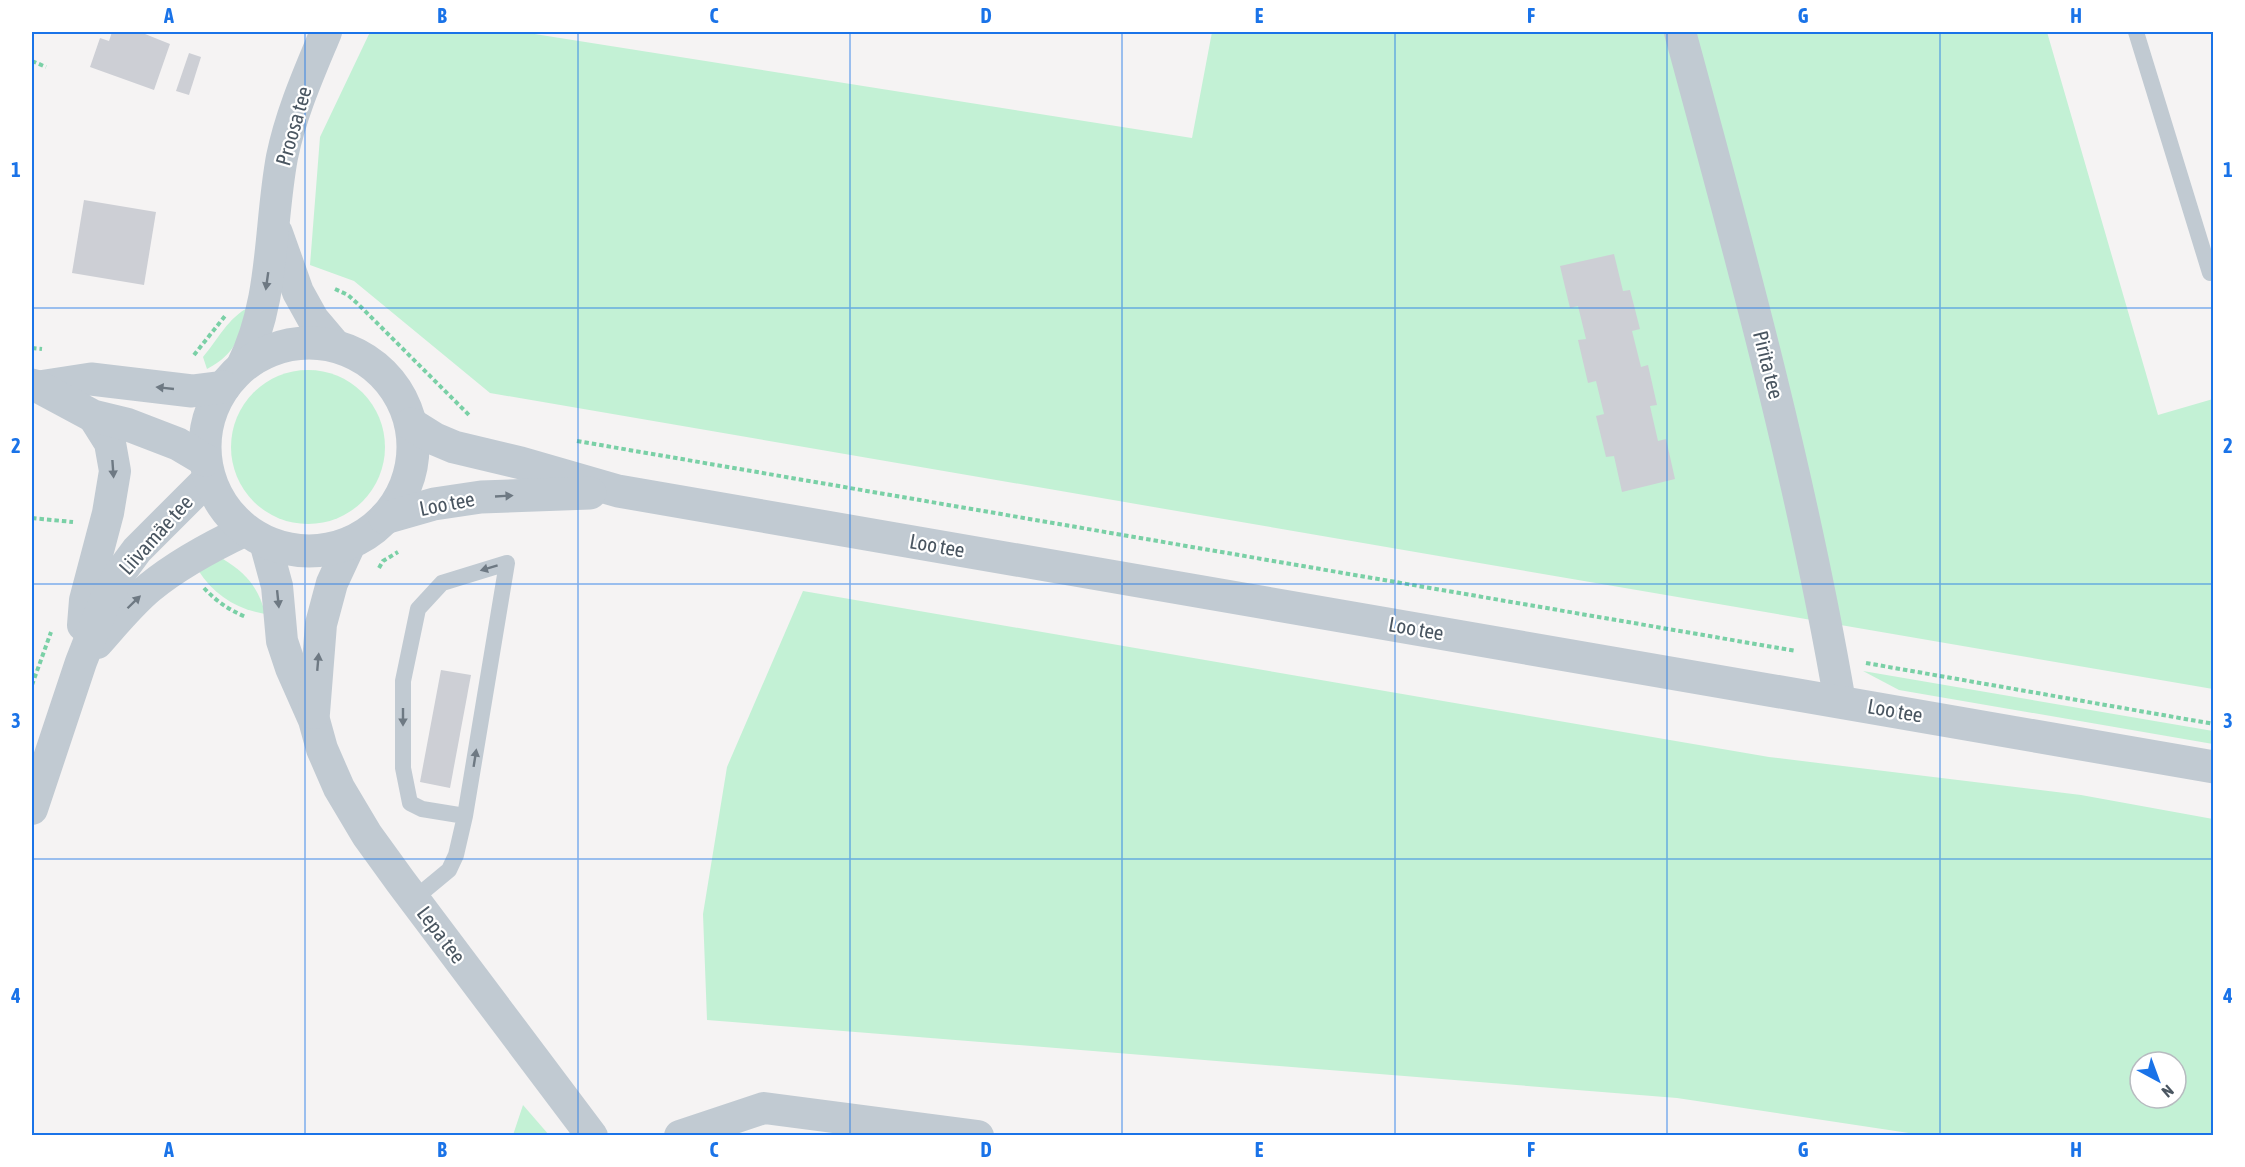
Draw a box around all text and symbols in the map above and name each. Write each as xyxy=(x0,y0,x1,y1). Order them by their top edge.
text: A xyxy=(163,4,174,27)
text: B xyxy=(437,4,447,27)
text: C xyxy=(710,4,719,27)
text: D xyxy=(980,4,992,27)
text: E xyxy=(1255,4,1264,27)
text: F xyxy=(1527,4,1535,27)
text: G xyxy=(1798,4,1809,27)
text: H xyxy=(2070,4,2082,27)
street label: Proosa tee xyxy=(270,83,316,168)
text: 1 xyxy=(11,158,21,181)
text: 1 xyxy=(2223,158,2233,181)
one-way arrow xyxy=(263,272,272,291)
street label: Pirita tee xyxy=(1749,328,1789,401)
one-way arrow xyxy=(156,383,175,393)
text: 2 xyxy=(11,434,21,457)
text: 2 xyxy=(2223,434,2233,457)
one-way arrow xyxy=(109,460,118,479)
street label: Loo tee xyxy=(417,486,476,520)
street label: Liivamäe tee xyxy=(114,490,197,579)
one-way arrow xyxy=(495,491,514,500)
street label: Loo tee xyxy=(908,528,967,562)
one-way arrow xyxy=(480,564,498,573)
one-way arrow xyxy=(273,589,283,608)
one-way arrow xyxy=(127,596,141,610)
street label: Loo tee xyxy=(1387,611,1446,645)
one-way arrow xyxy=(313,652,322,671)
street label: Loo tee xyxy=(1866,693,1925,727)
one-way arrow xyxy=(398,708,408,727)
text: 3 xyxy=(11,709,21,732)
text: 3 xyxy=(2223,709,2233,732)
one-way arrow xyxy=(470,749,479,768)
street label: Lepa tee xyxy=(413,901,471,968)
text: 4 xyxy=(10,984,21,1007)
text: 4 xyxy=(2222,984,2233,1007)
north arrow xyxy=(2128,1050,2188,1110)
text: N xyxy=(2158,1081,2177,1101)
text: A xyxy=(163,1138,174,1161)
text: B xyxy=(437,1138,447,1161)
text: C xyxy=(710,1138,719,1161)
text: D xyxy=(980,1138,992,1161)
text: E xyxy=(1255,1138,1264,1161)
text: F xyxy=(1527,1138,1535,1161)
text: G xyxy=(1798,1138,1809,1161)
text: H xyxy=(2070,1138,2082,1161)

